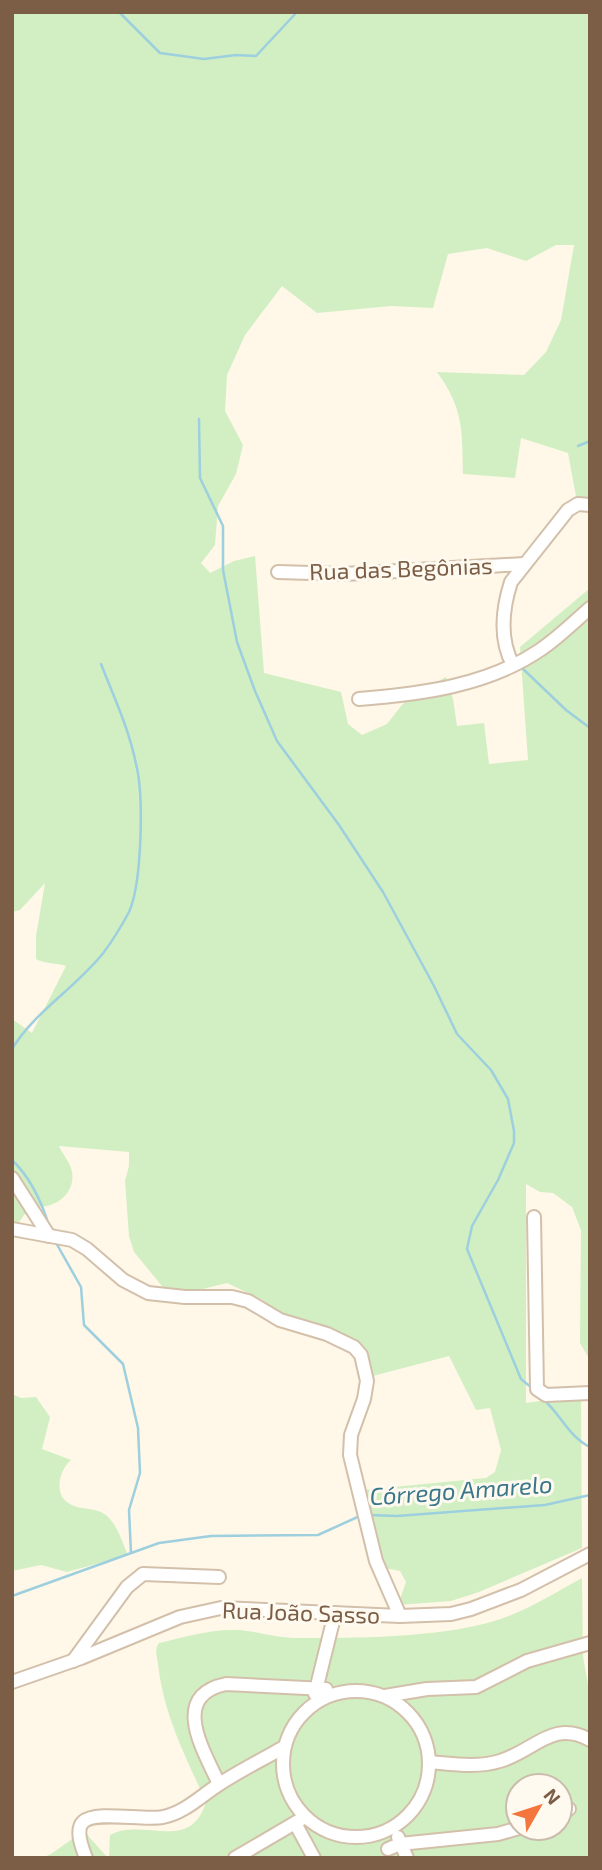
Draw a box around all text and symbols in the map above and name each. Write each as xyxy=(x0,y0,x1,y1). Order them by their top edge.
street label: Rua das Begônias xyxy=(309,551,493,585)
water label: Córrego Amarelo xyxy=(368,1469,553,1510)
street label: Rua João Sasso xyxy=(221,1595,381,1629)
north arrow xyxy=(504,1772,574,1842)
text: N xyxy=(539,1783,566,1809)

